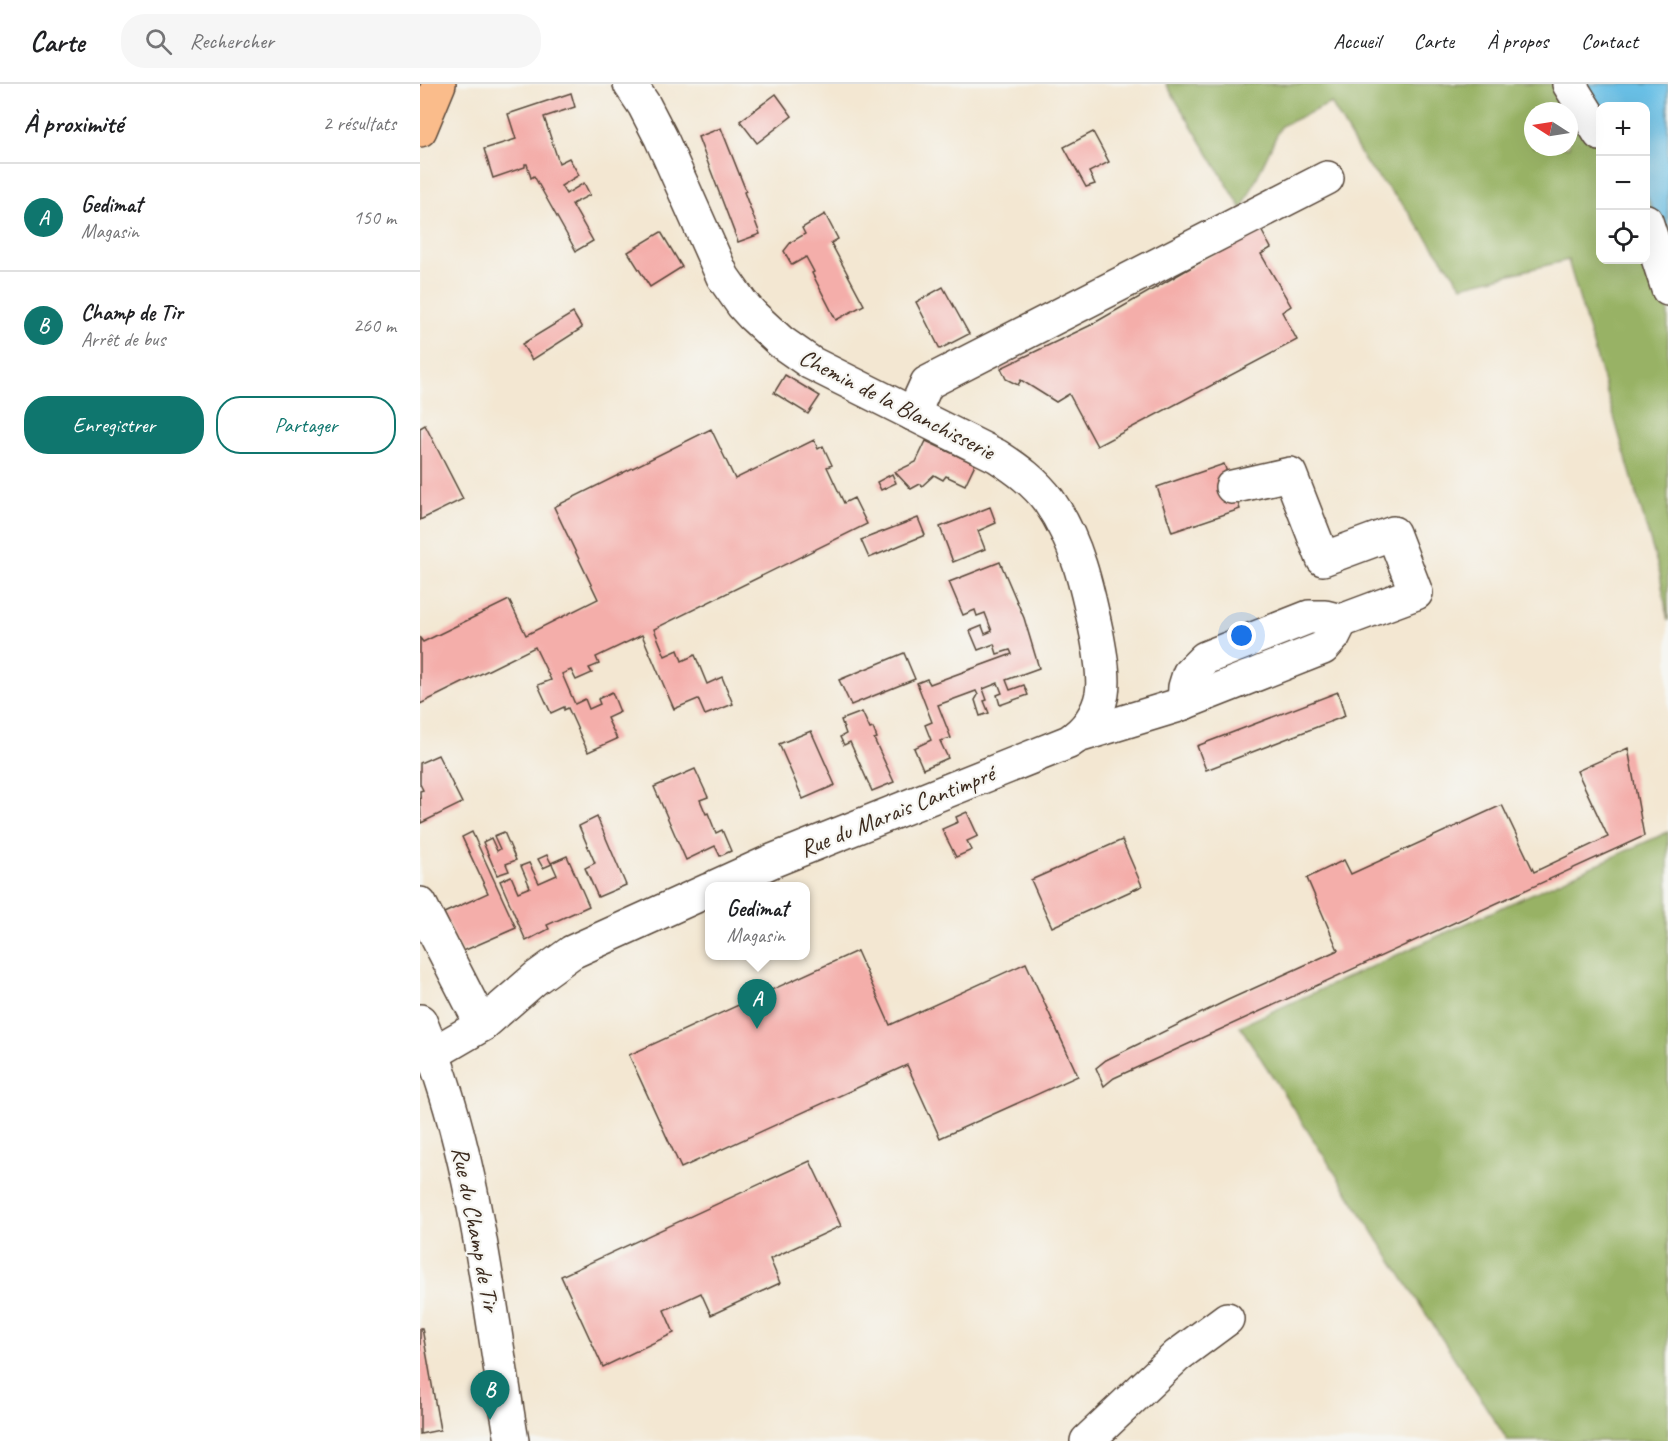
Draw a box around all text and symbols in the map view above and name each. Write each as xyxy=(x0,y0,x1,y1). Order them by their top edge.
search box xyxy=(121,14,541,68)
text: Carte xyxy=(30,24,85,59)
icon: search xyxy=(142,25,175,58)
text: Rechercher xyxy=(190,27,274,55)
text: Accueil xyxy=(1333,28,1381,54)
text: Carte xyxy=(1414,28,1454,54)
text: À propos xyxy=(1487,28,1548,54)
text: Contact xyxy=(1581,28,1638,54)
north arrow xyxy=(1524,102,1578,156)
map controls xyxy=(1596,102,1650,264)
button: + xyxy=(1596,102,1650,156)
text: À proximité xyxy=(24,107,123,140)
text: 2 résultats xyxy=(323,111,396,136)
button: − xyxy=(1596,156,1650,210)
text: Gedimat xyxy=(81,191,142,219)
text: A xyxy=(38,205,49,230)
text: 150 m xyxy=(353,205,396,230)
button: locate xyxy=(1596,210,1650,264)
text: Magasin xyxy=(81,219,139,244)
text: Champ de Tir xyxy=(81,299,183,327)
text: B xyxy=(38,313,49,338)
text: 260 m xyxy=(353,313,396,338)
text: Arrêt de bus xyxy=(81,327,165,352)
street label: Chemin de la Blanchisserie xyxy=(794,342,1002,467)
button: Enregistrer xyxy=(24,396,204,454)
button: Partager xyxy=(216,396,396,454)
your location xyxy=(1227,621,1256,650)
street label: Rue du Marais Cantimpré xyxy=(795,757,1003,864)
popup xyxy=(705,882,810,960)
text: Gedimat xyxy=(727,895,788,923)
text: Magasin xyxy=(727,923,785,948)
pin: A xyxy=(738,980,776,1029)
street label: Rue du Champ de Tir xyxy=(445,1144,507,1316)
pin: B xyxy=(470,1370,510,1420)

